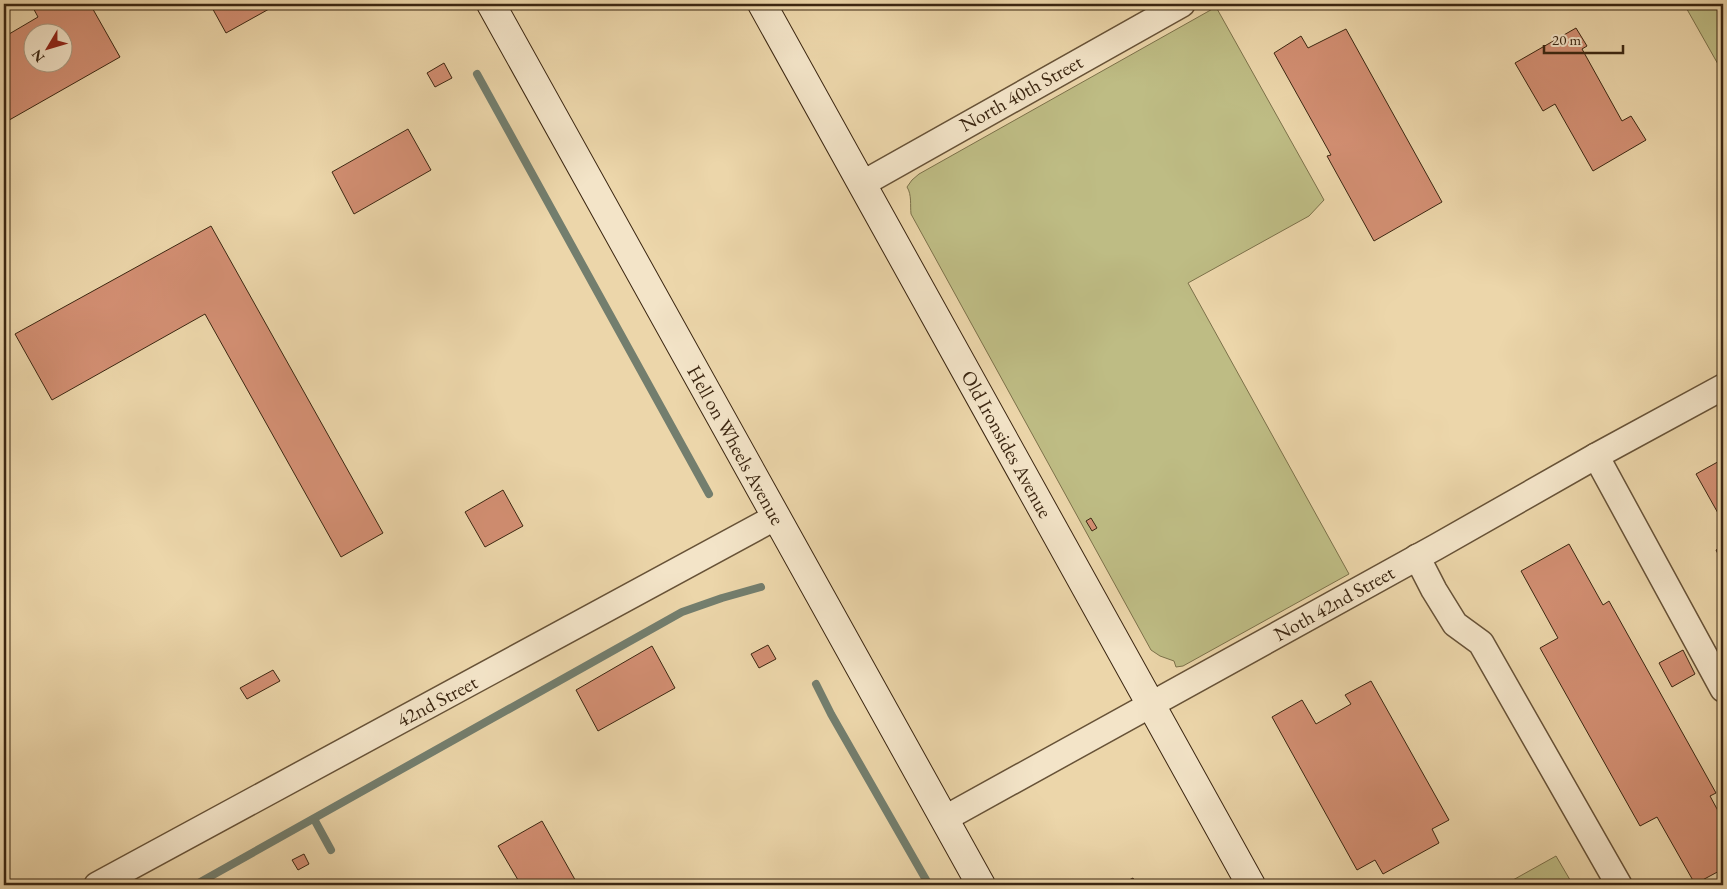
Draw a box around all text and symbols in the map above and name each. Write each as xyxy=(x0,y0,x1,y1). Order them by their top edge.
north arrow xyxy=(22,22,72,72)
scale bar xyxy=(1544,22,1623,54)
text: 20 m xyxy=(1552,30,1581,49)
text: N xyxy=(27,45,48,66)
street label: North 40th Street xyxy=(955,48,1088,138)
street label: Hell on Wheels Avenue xyxy=(681,361,791,530)
street label: Old Ironsides Avenue xyxy=(956,365,1059,523)
street label: Noth 42nd Street xyxy=(1269,559,1400,647)
street label: 42nd Street xyxy=(392,669,483,733)

